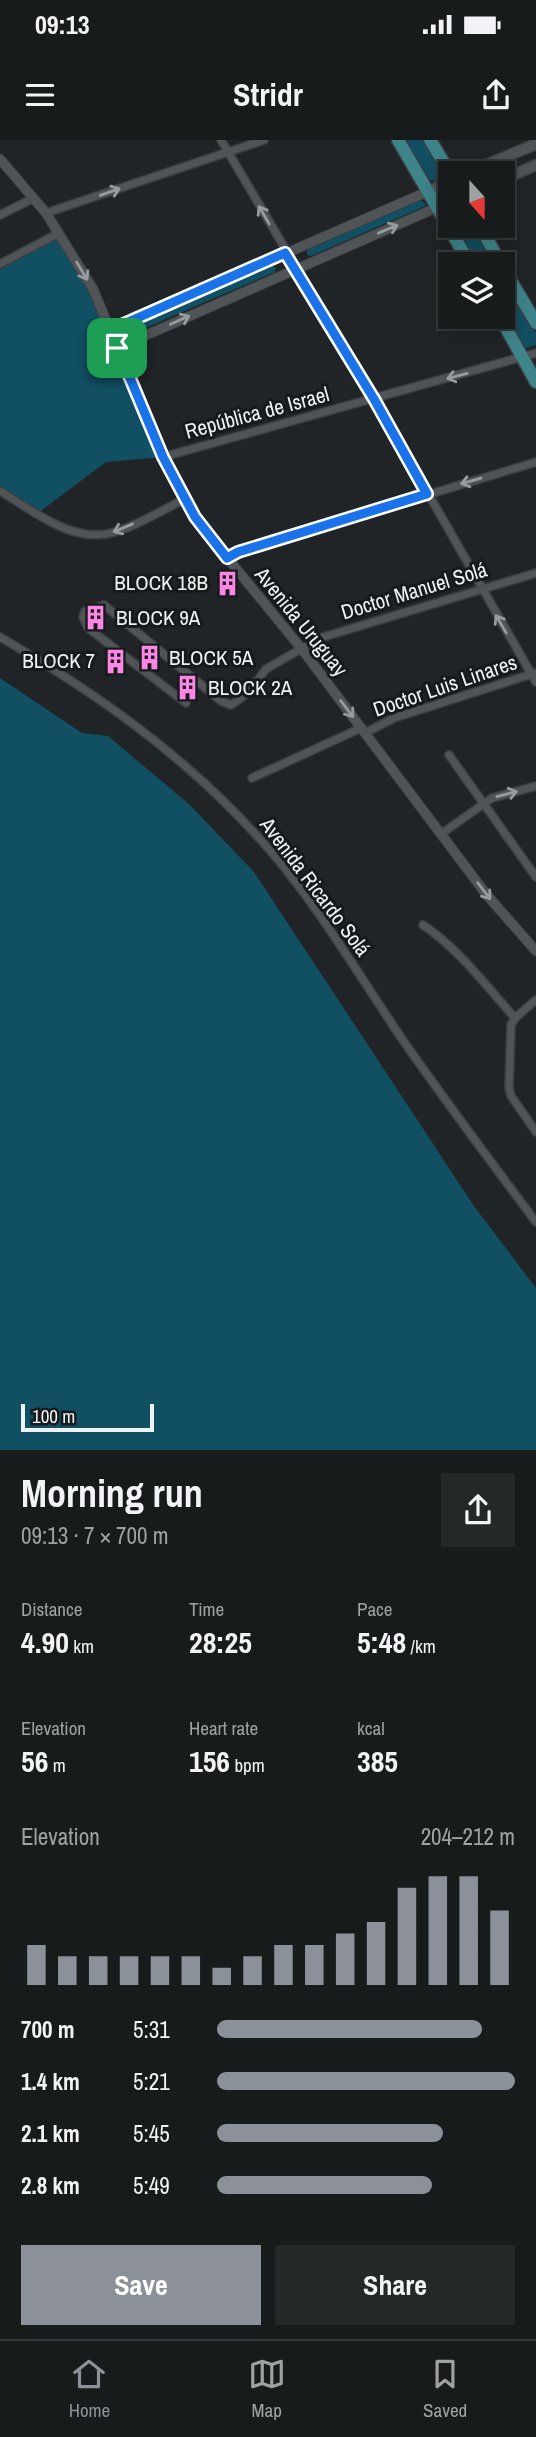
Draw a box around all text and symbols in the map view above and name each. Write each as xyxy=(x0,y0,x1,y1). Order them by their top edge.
text: 09:13 xyxy=(35,7,90,42)
text: Stridr xyxy=(233,73,303,116)
icon: menu xyxy=(21,76,59,114)
icon: share xyxy=(477,76,515,114)
north arrow xyxy=(438,161,514,238)
map controls xyxy=(438,161,515,329)
one-way arrow xyxy=(99,185,121,197)
one-way arrow xyxy=(257,205,270,226)
one-way arrow xyxy=(377,222,398,235)
button: layers xyxy=(438,252,515,329)
one-way arrow xyxy=(75,261,89,281)
one-way arrow xyxy=(169,313,190,326)
pin xyxy=(87,318,147,378)
icon: arrive xyxy=(98,329,136,367)
one-way arrow xyxy=(446,370,468,383)
street label: República de Israel xyxy=(181,379,332,446)
one-way arrow xyxy=(460,476,482,489)
one-way arrow xyxy=(113,522,135,535)
street label: Doctor Manuel Solá xyxy=(337,554,491,626)
street label: Avenida Uruguay xyxy=(248,560,355,683)
place label: BLOCK 18B xyxy=(114,568,208,597)
building icon: BLOCK 18B xyxy=(214,569,242,597)
place label: BLOCK 9A xyxy=(116,603,201,632)
building icon: BLOCK 9A xyxy=(82,604,110,632)
one-way arrow xyxy=(494,614,508,634)
place label: BLOCK 5A xyxy=(169,643,254,672)
building icon: BLOCK 5A xyxy=(135,644,163,672)
place label: BLOCK 7 xyxy=(22,646,95,675)
building icon: BLOCK 7 xyxy=(101,647,129,675)
street label: Doctor Luis Linares xyxy=(369,647,521,724)
place label: BLOCK 2A xyxy=(208,673,293,702)
building icon: BLOCK 2A xyxy=(174,674,202,702)
one-way arrow xyxy=(339,700,354,719)
one-way arrow xyxy=(496,786,518,799)
street label: Avenida Ricardo Solá xyxy=(253,810,378,963)
one-way arrow xyxy=(477,881,492,900)
scale bar xyxy=(21,1401,154,1433)
text: 100 m xyxy=(32,1403,75,1429)
text: Morning run xyxy=(21,1468,203,1519)
button: share xyxy=(441,1473,515,1547)
text: 09:13 · 7 × 700 m xyxy=(21,1520,168,1551)
text: Distance xyxy=(21,1596,82,1622)
text: Time xyxy=(189,1596,224,1622)
text: Pace xyxy=(357,1596,393,1622)
text: 4.90 xyxy=(21,1622,69,1662)
text: 28:25 xyxy=(189,1622,252,1662)
text: 5:48 xyxy=(357,1622,406,1662)
text: km xyxy=(69,1633,94,1659)
text: /km xyxy=(406,1633,436,1659)
text: Elevation xyxy=(21,1715,86,1741)
text: Heart rate xyxy=(189,1715,258,1741)
text: kcal xyxy=(357,1715,385,1741)
text: 56 xyxy=(21,1741,48,1781)
text: 156 xyxy=(189,1741,230,1781)
text: 385 xyxy=(357,1741,398,1781)
text: m xyxy=(48,1752,66,1778)
text: bpm xyxy=(230,1752,265,1778)
text: Elevation xyxy=(21,1821,100,1852)
text: 204–212 m xyxy=(421,1821,515,1852)
text: 700 m xyxy=(21,2014,74,2045)
text: 5:31 xyxy=(133,2014,170,2045)
text: 1.4 km xyxy=(21,2066,80,2097)
text: 5:21 xyxy=(133,2066,170,2097)
text: 2.1 km xyxy=(21,2118,80,2149)
text: 5:45 xyxy=(133,2118,170,2149)
text: 2.8 km xyxy=(21,2170,80,2201)
text: 5:49 xyxy=(133,2170,170,2201)
button: Save xyxy=(21,2245,261,2325)
button: Share xyxy=(275,2245,515,2325)
tab: Home xyxy=(69,2355,110,2423)
tab: Map xyxy=(248,2355,286,2423)
tab: Saved xyxy=(423,2355,467,2423)

